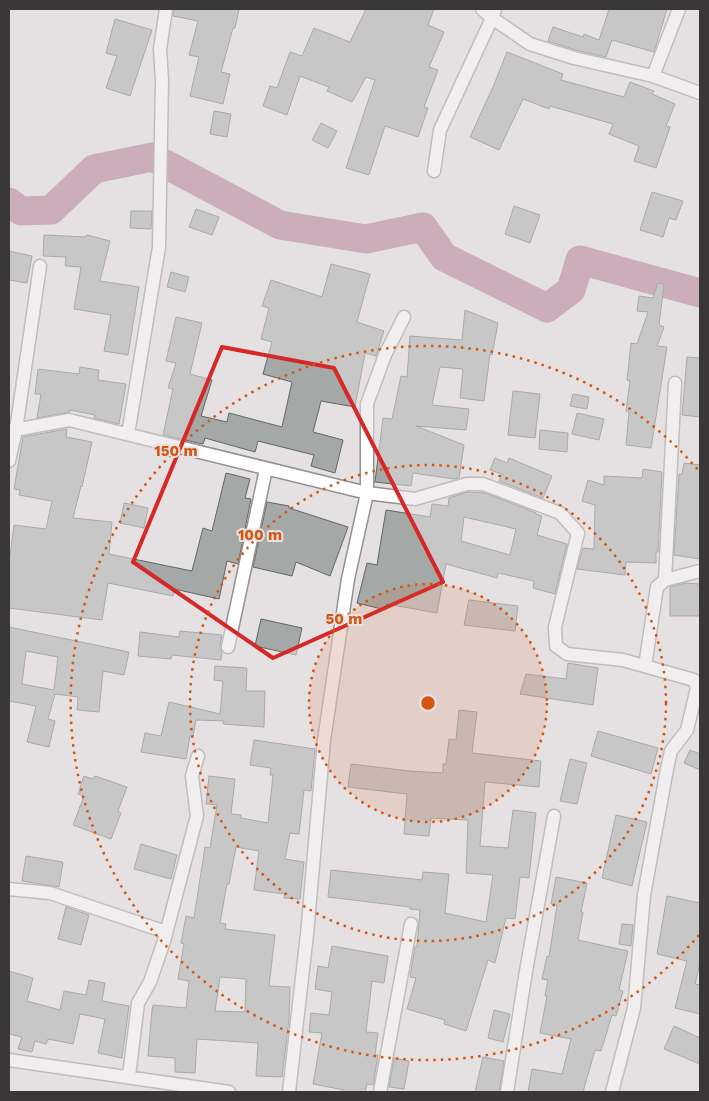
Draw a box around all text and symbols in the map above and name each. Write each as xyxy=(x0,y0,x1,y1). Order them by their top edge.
text: 150 m xyxy=(154,442,198,460)
text: 100 m xyxy=(238,526,282,544)
text: 50 m xyxy=(326,610,362,628)
centre of rings xyxy=(419,694,437,712)

